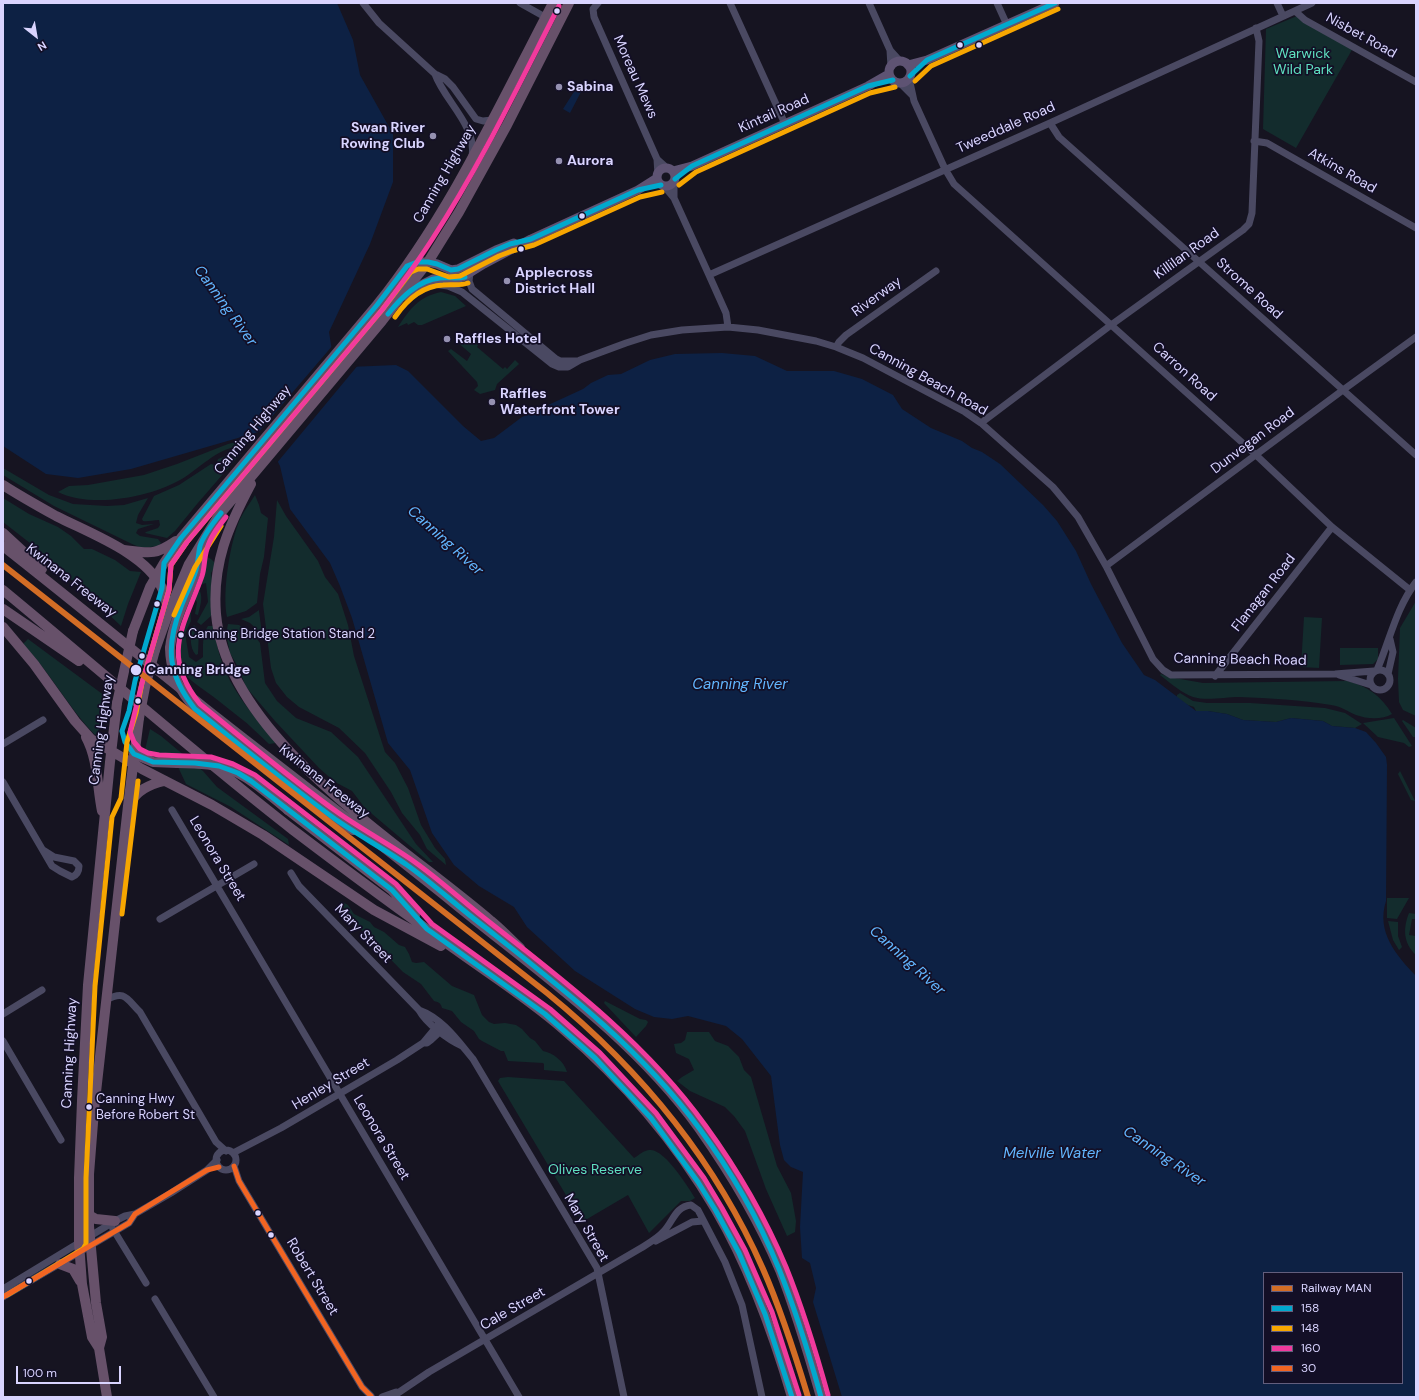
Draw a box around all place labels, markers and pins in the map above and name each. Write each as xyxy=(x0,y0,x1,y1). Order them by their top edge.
unlabelled marker xyxy=(552,6,562,16)
unlabelled marker xyxy=(955,40,965,50)
unlabelled marker xyxy=(974,40,984,50)
place label: Sabina xyxy=(567,79,614,95)
marker: Sabina xyxy=(554,82,564,92)
place label: Swan River Rowing Club xyxy=(341,120,425,152)
marker: Swan River Rowing Club xyxy=(428,131,438,141)
place label: Aurora xyxy=(567,153,614,169)
marker: Aurora xyxy=(554,156,564,166)
unlabelled marker xyxy=(577,211,587,221)
unlabelled marker xyxy=(516,244,526,254)
place label: Applecross District Hall xyxy=(515,265,595,298)
marker: Applecross District Hall xyxy=(502,276,512,286)
place label: Raffles Hotel xyxy=(455,331,541,347)
marker: Raffles Hotel xyxy=(442,334,452,344)
place label: Raffles Waterfront Tower xyxy=(500,386,620,418)
marker: Raffles Waterfront Tower xyxy=(487,397,497,407)
unlabelled marker xyxy=(152,599,162,609)
place label: Canning Bridge Station Stand 2 xyxy=(188,627,375,643)
marker: Canning Bridge Station Stand 2 xyxy=(176,630,186,640)
unlabelled marker xyxy=(137,651,147,661)
place label: Canning Bridge xyxy=(146,662,250,678)
marker: Canning Bridge xyxy=(129,663,143,677)
unlabelled marker xyxy=(133,696,143,706)
place label: Canning Hwy Before Robert St xyxy=(96,1092,195,1123)
marker: Canning Hwy Before Robert St xyxy=(84,1102,94,1112)
unlabelled marker xyxy=(253,1208,263,1218)
unlabelled marker xyxy=(266,1230,276,1240)
unlabelled marker xyxy=(24,1276,34,1286)

